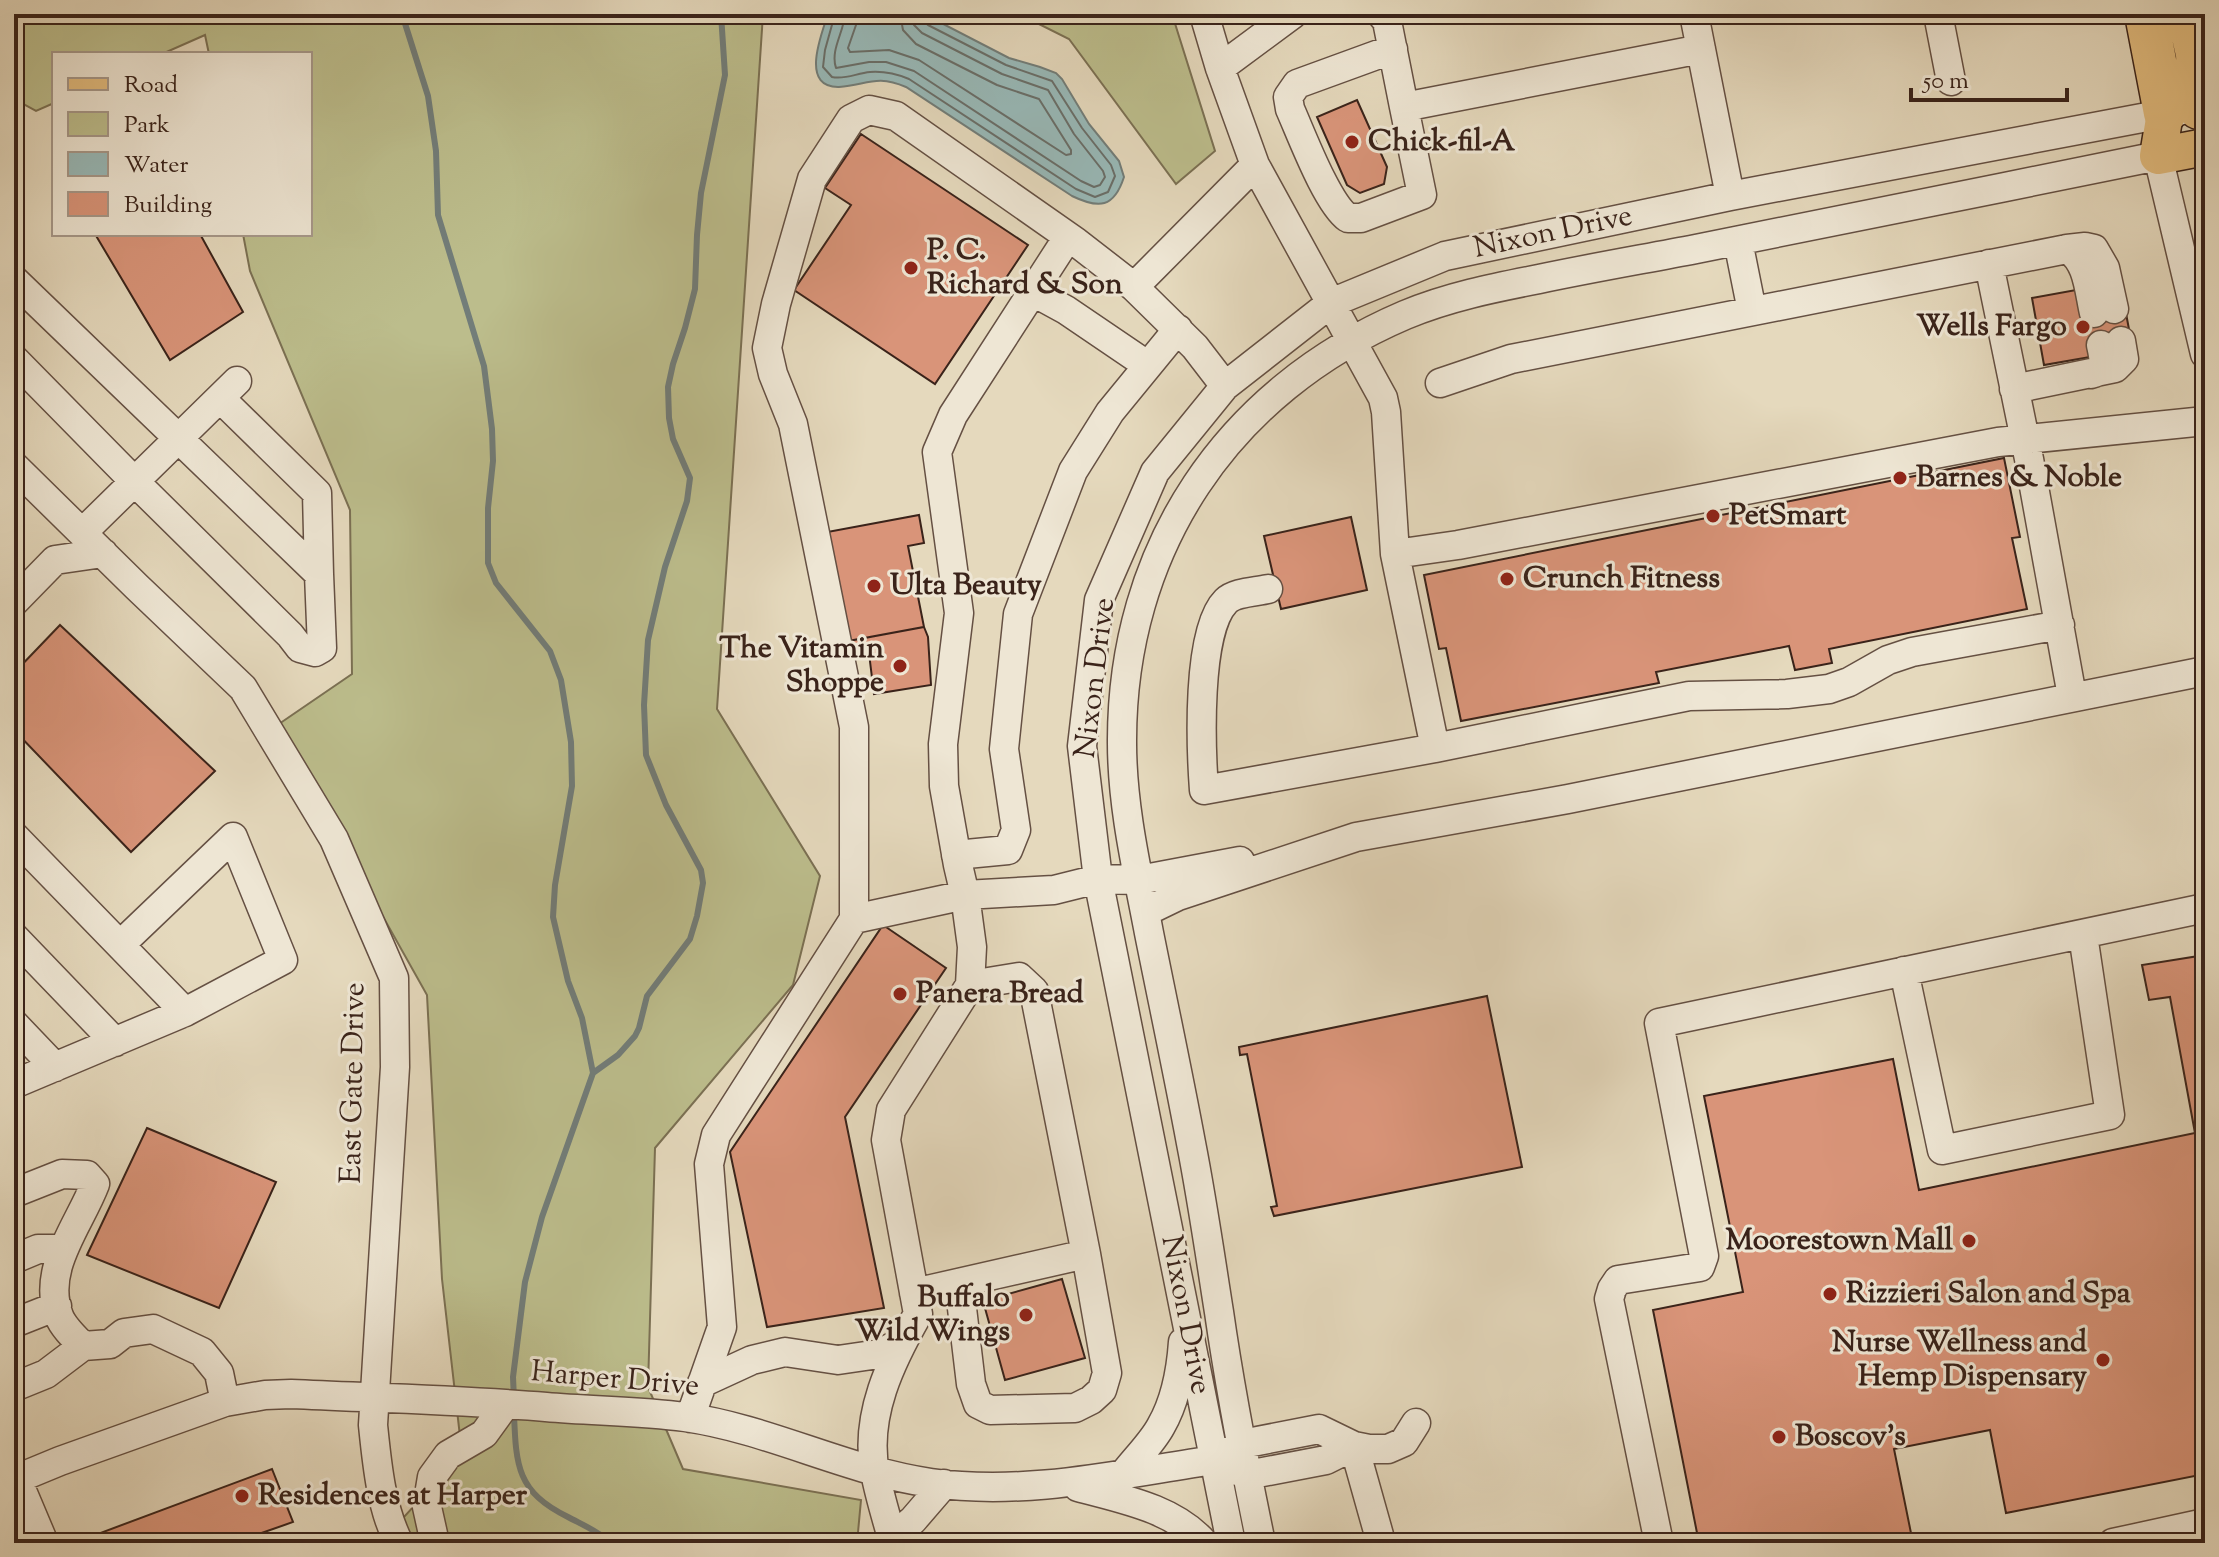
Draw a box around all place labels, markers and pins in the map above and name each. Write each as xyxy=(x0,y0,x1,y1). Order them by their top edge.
place label: Chick-fil-A xyxy=(1368,121,1516,164)
marker: Chick-fil-A xyxy=(1343,133,1361,151)
place label: P. C. Richard & Son xyxy=(927,230,1123,307)
marker: P. C. Richard & Son xyxy=(902,259,920,277)
place label: Wells Fargo xyxy=(1916,306,2067,349)
marker: Wells Fargo xyxy=(2074,318,2092,336)
place label: Barnes & Noble xyxy=(1916,457,2122,500)
marker: Barnes & Noble xyxy=(1891,469,1909,487)
place label: PetSmart xyxy=(1729,495,1847,538)
marker: PetSmart xyxy=(1704,507,1722,525)
place label: Crunch Fitness xyxy=(1523,558,1720,601)
place label: Ulta Beauty xyxy=(890,565,1042,608)
marker: Crunch Fitness xyxy=(1498,570,1516,588)
marker: Ulta Beauty xyxy=(865,577,883,595)
place label: The Vitamin Shoppe xyxy=(719,628,884,705)
marker: The Vitamin Shoppe xyxy=(891,657,909,675)
place label: Panera Bread xyxy=(916,973,1084,1016)
marker: Panera Bread xyxy=(891,985,909,1003)
place label: Moorestown Mall xyxy=(1726,1220,1954,1263)
marker: Moorestown Mall xyxy=(1960,1232,1978,1250)
place label: Rizzieri Salon and Spa xyxy=(1846,1273,2131,1316)
place label: Buffalo Wild Wings xyxy=(855,1277,1010,1354)
marker: Rizzieri Salon and Spa xyxy=(1821,1285,1839,1303)
marker: Buffalo Wild Wings xyxy=(1017,1306,1035,1324)
place label: Nurse Wellness and Hemp Dispensary xyxy=(1832,1322,2087,1399)
marker: Nurse Wellness and Hemp Dispensary xyxy=(2094,1351,2112,1369)
place label: Boscov's xyxy=(1795,1416,1906,1459)
marker: Boscov's xyxy=(1770,1428,1788,1446)
place label: Residences at Harper xyxy=(258,1475,528,1518)
marker: Residences at Harper xyxy=(233,1487,251,1505)

